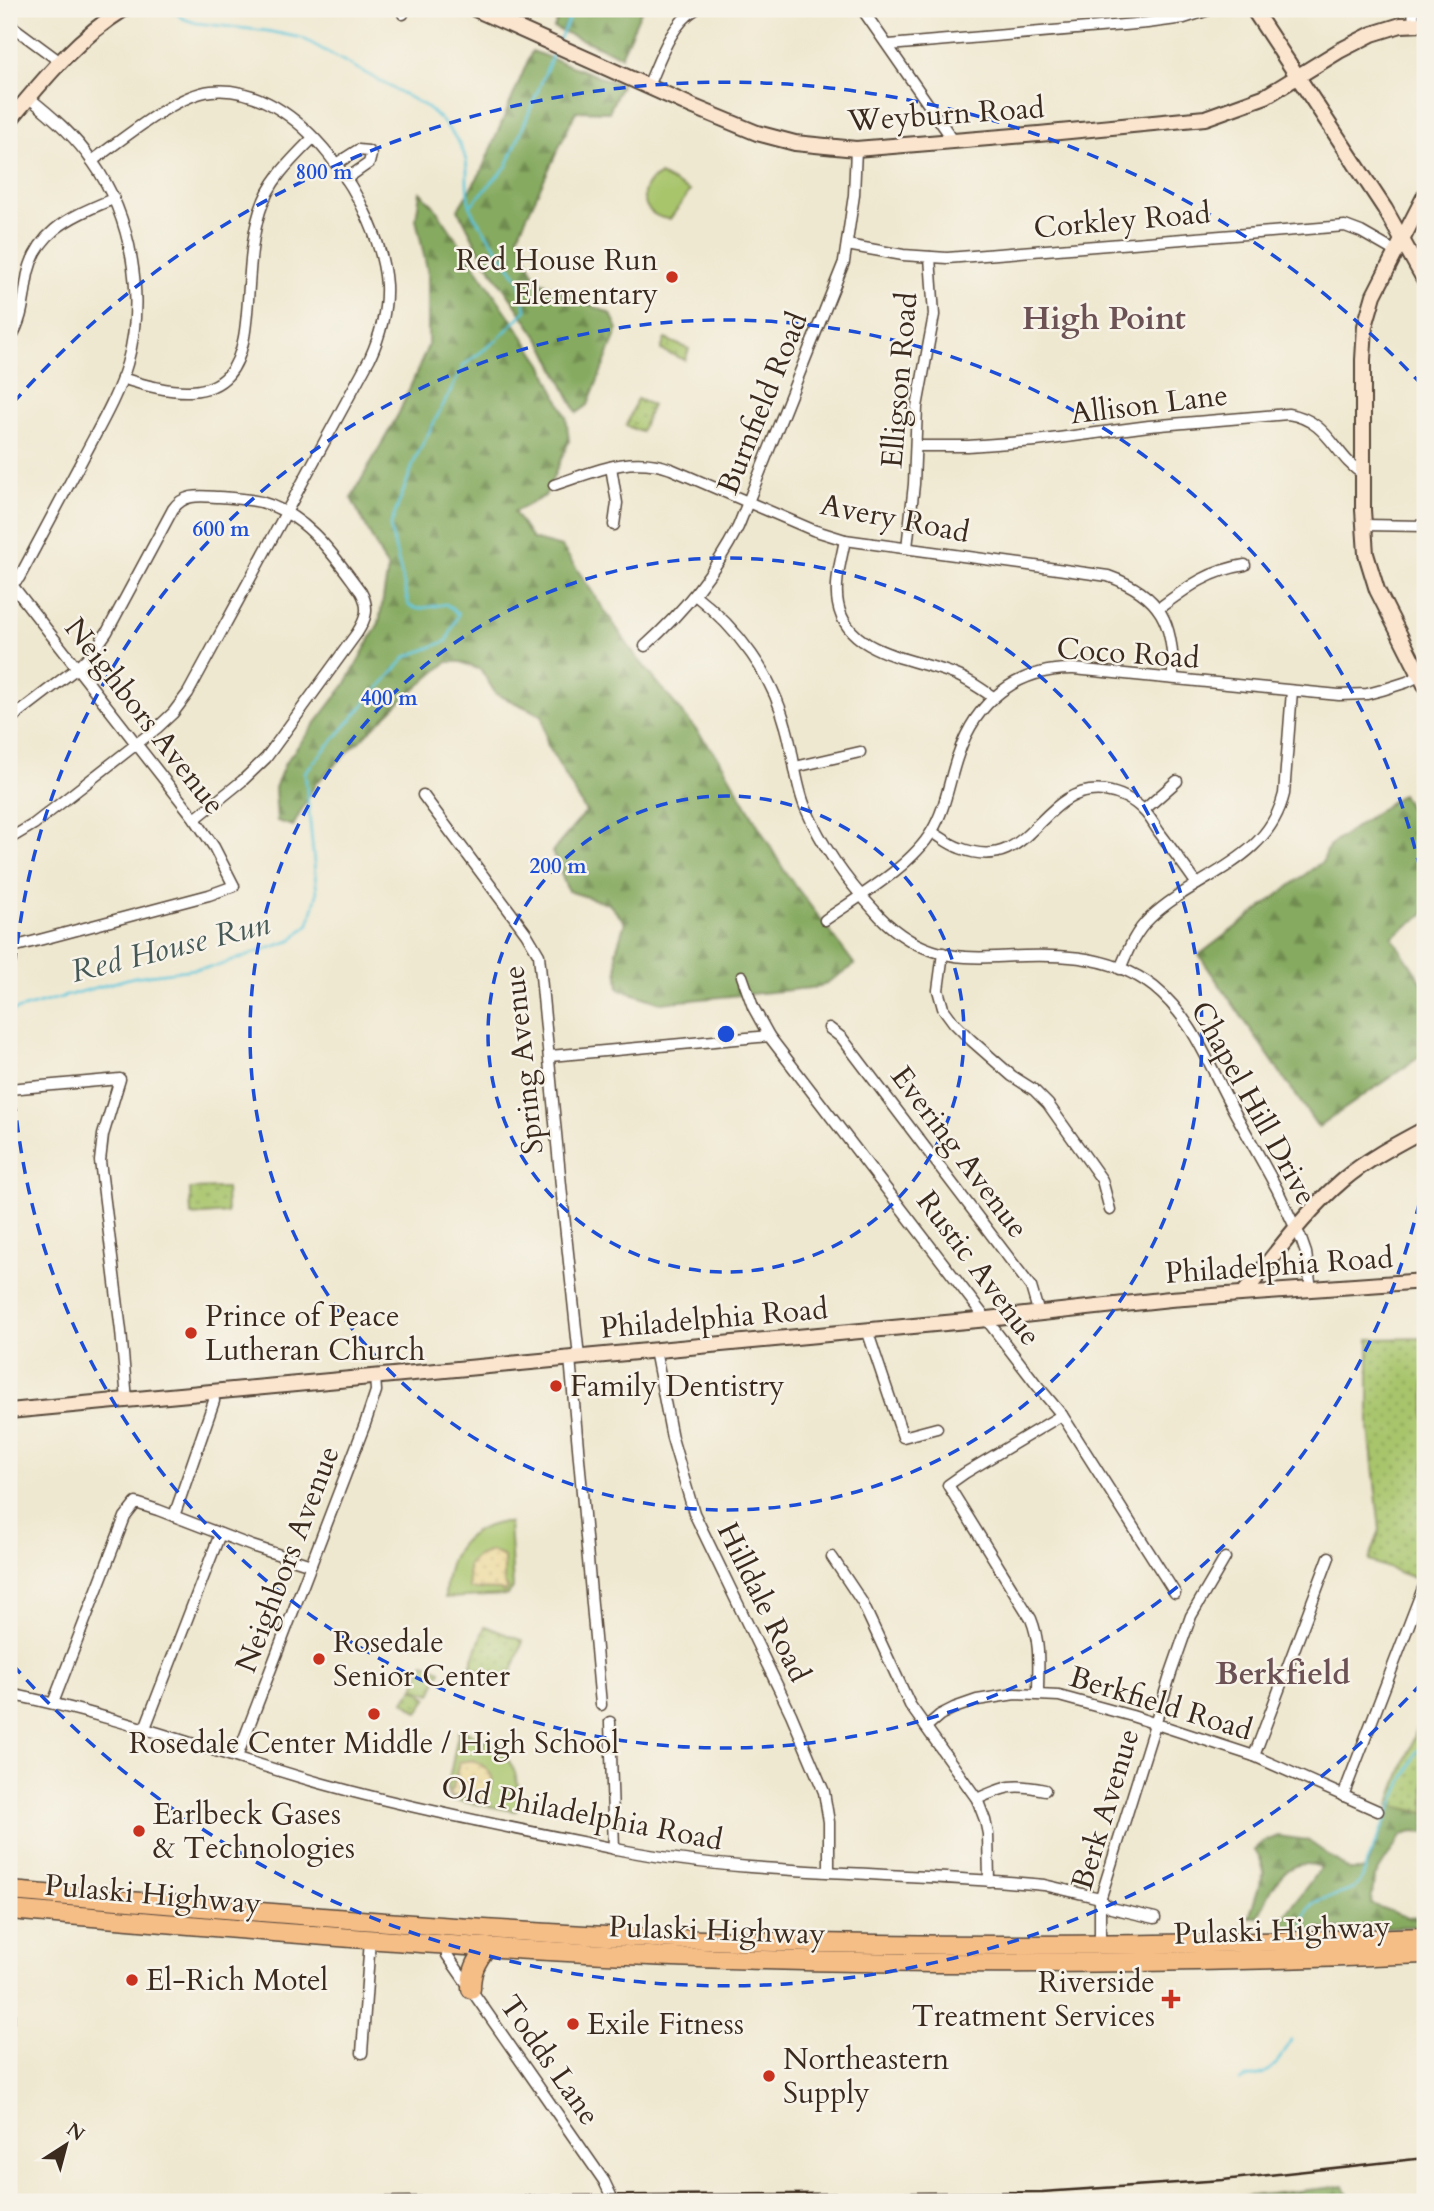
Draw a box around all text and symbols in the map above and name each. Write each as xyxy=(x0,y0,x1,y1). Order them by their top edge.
street label: Weyburn Road xyxy=(845,87,1046,142)
text: 800 m xyxy=(295,158,353,187)
street label: Corkley Road xyxy=(1032,192,1212,249)
place label: Red House Run Elementary xyxy=(456,240,658,315)
marker: Red House Run Elementary xyxy=(664,269,680,285)
street label: Elligson Road xyxy=(871,290,928,470)
district label: High Point xyxy=(1022,297,1186,341)
street label: Burnfield Road xyxy=(707,306,818,500)
street label: Allison Lane xyxy=(1068,375,1230,434)
street label: Avery Road xyxy=(817,484,973,553)
text: 600 m xyxy=(192,515,250,544)
street label: Neighbors Avenue xyxy=(55,609,235,823)
street label: Coco Road xyxy=(1055,628,1201,679)
text: 400 m xyxy=(360,684,418,713)
text: 200 m xyxy=(529,852,587,881)
water label: Red House Run xyxy=(66,902,275,994)
street label: Spring Avenue xyxy=(493,964,554,1156)
street label: Chapel Hill Drive xyxy=(1181,994,1327,1212)
centre of rings xyxy=(714,1022,738,1046)
street label: Evering Avenue xyxy=(881,1058,1038,1247)
street label: Rustic Avenue xyxy=(907,1182,1050,1354)
street label: Philadelphia Road xyxy=(1164,1237,1394,1294)
street label: Philadelphia Road xyxy=(599,1288,830,1349)
place label: Prince of Peace Lutheran Church xyxy=(205,1296,426,1371)
marker: Prince of Peace Lutheran Church xyxy=(183,1325,199,1341)
place label: Family Dentistry xyxy=(570,1366,785,1407)
marker: Family Dentistry xyxy=(548,1378,564,1394)
street label: Neighbors Avenue xyxy=(225,1440,350,1678)
street label: Hilldale Road xyxy=(707,1516,820,1689)
place label: Rosedale Senior Center xyxy=(333,1622,510,1697)
marker: Rosedale Senior Center xyxy=(311,1651,327,1667)
district label: Berkfield xyxy=(1215,1652,1351,1696)
street label: Berkfield Road xyxy=(1064,1656,1257,1751)
marker: Rosedale Center Middle / High School xyxy=(366,1706,382,1722)
place label: Rosedale Center Middle / High School xyxy=(129,1723,620,1764)
street label: Berk Avenue xyxy=(1062,1724,1149,1895)
street label: Old Philadelphia Road xyxy=(438,1766,726,1861)
place label: Earlbeck Gases & Technologies xyxy=(153,1794,355,1869)
marker: Earlbeck Gases & Technologies xyxy=(131,1823,147,1839)
street label: Pulaski Highway xyxy=(43,1865,263,1924)
street label: Pulaski Highway xyxy=(608,1906,826,1955)
street label: Pulaski Highway xyxy=(1173,1906,1391,1955)
place label: El-Rich Motel xyxy=(146,1960,329,2001)
place label: Riverside Treatment Services xyxy=(912,1962,1155,2037)
marker: El-Rich Motel xyxy=(124,1972,140,1988)
street label: Todds Lane xyxy=(490,1987,609,2133)
marker: Riverside Treatment Services xyxy=(1161,1989,1181,2009)
place label: Exile Fitness xyxy=(587,2004,744,2045)
marker: Exile Fitness xyxy=(565,2016,581,2032)
place label: Northeastern Supply xyxy=(783,2039,949,2114)
marker: Northeastern Supply xyxy=(761,2068,777,2084)
north arrow xyxy=(32,2110,102,2180)
text: N xyxy=(61,2117,90,2148)

